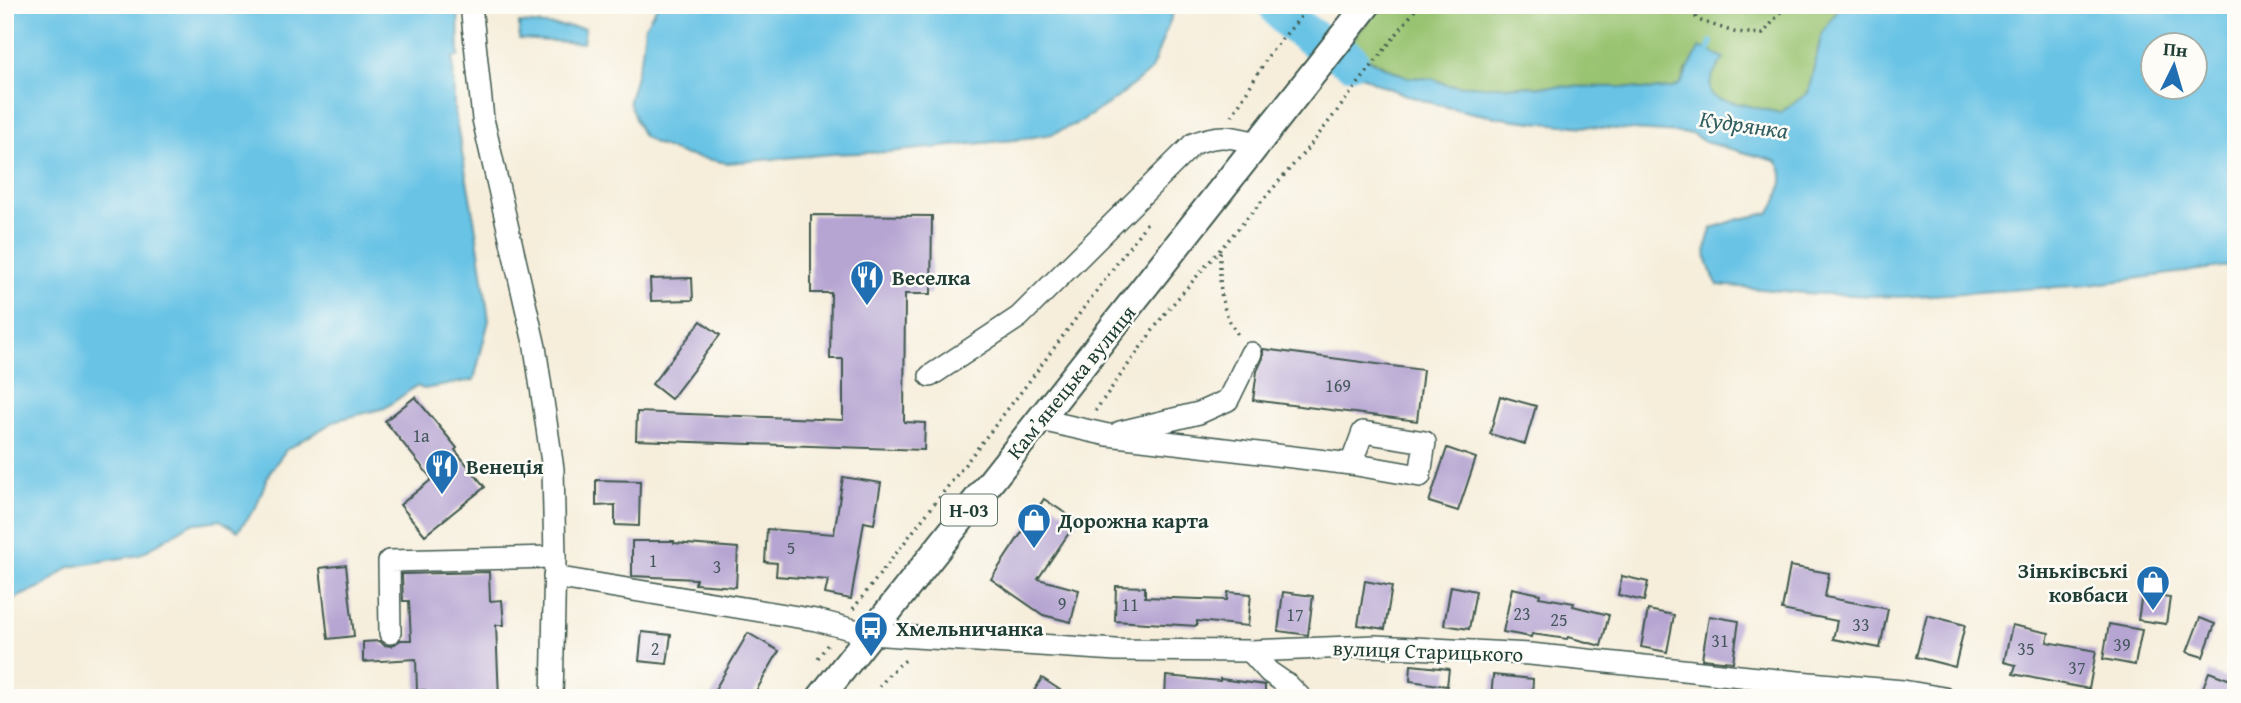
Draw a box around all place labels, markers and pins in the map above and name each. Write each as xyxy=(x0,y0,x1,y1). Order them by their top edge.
restaurant icon: Веселка xyxy=(848,258,886,307)
place label: Веселка xyxy=(892,262,971,293)
restaurant icon: Венеція xyxy=(423,447,461,496)
place label: Венеція xyxy=(466,451,544,482)
shop icon: Дорожна карта xyxy=(1015,501,1053,550)
place label: Дорожна карта xyxy=(1057,505,1209,536)
place label: Зіньківські ковбаси xyxy=(2017,555,2128,610)
shop icon: Зіньківські ковбаси xyxy=(2134,563,2172,612)
bus stop icon: Хмельничанка xyxy=(852,609,890,658)
place label: Хмельничанка xyxy=(896,613,1044,644)

